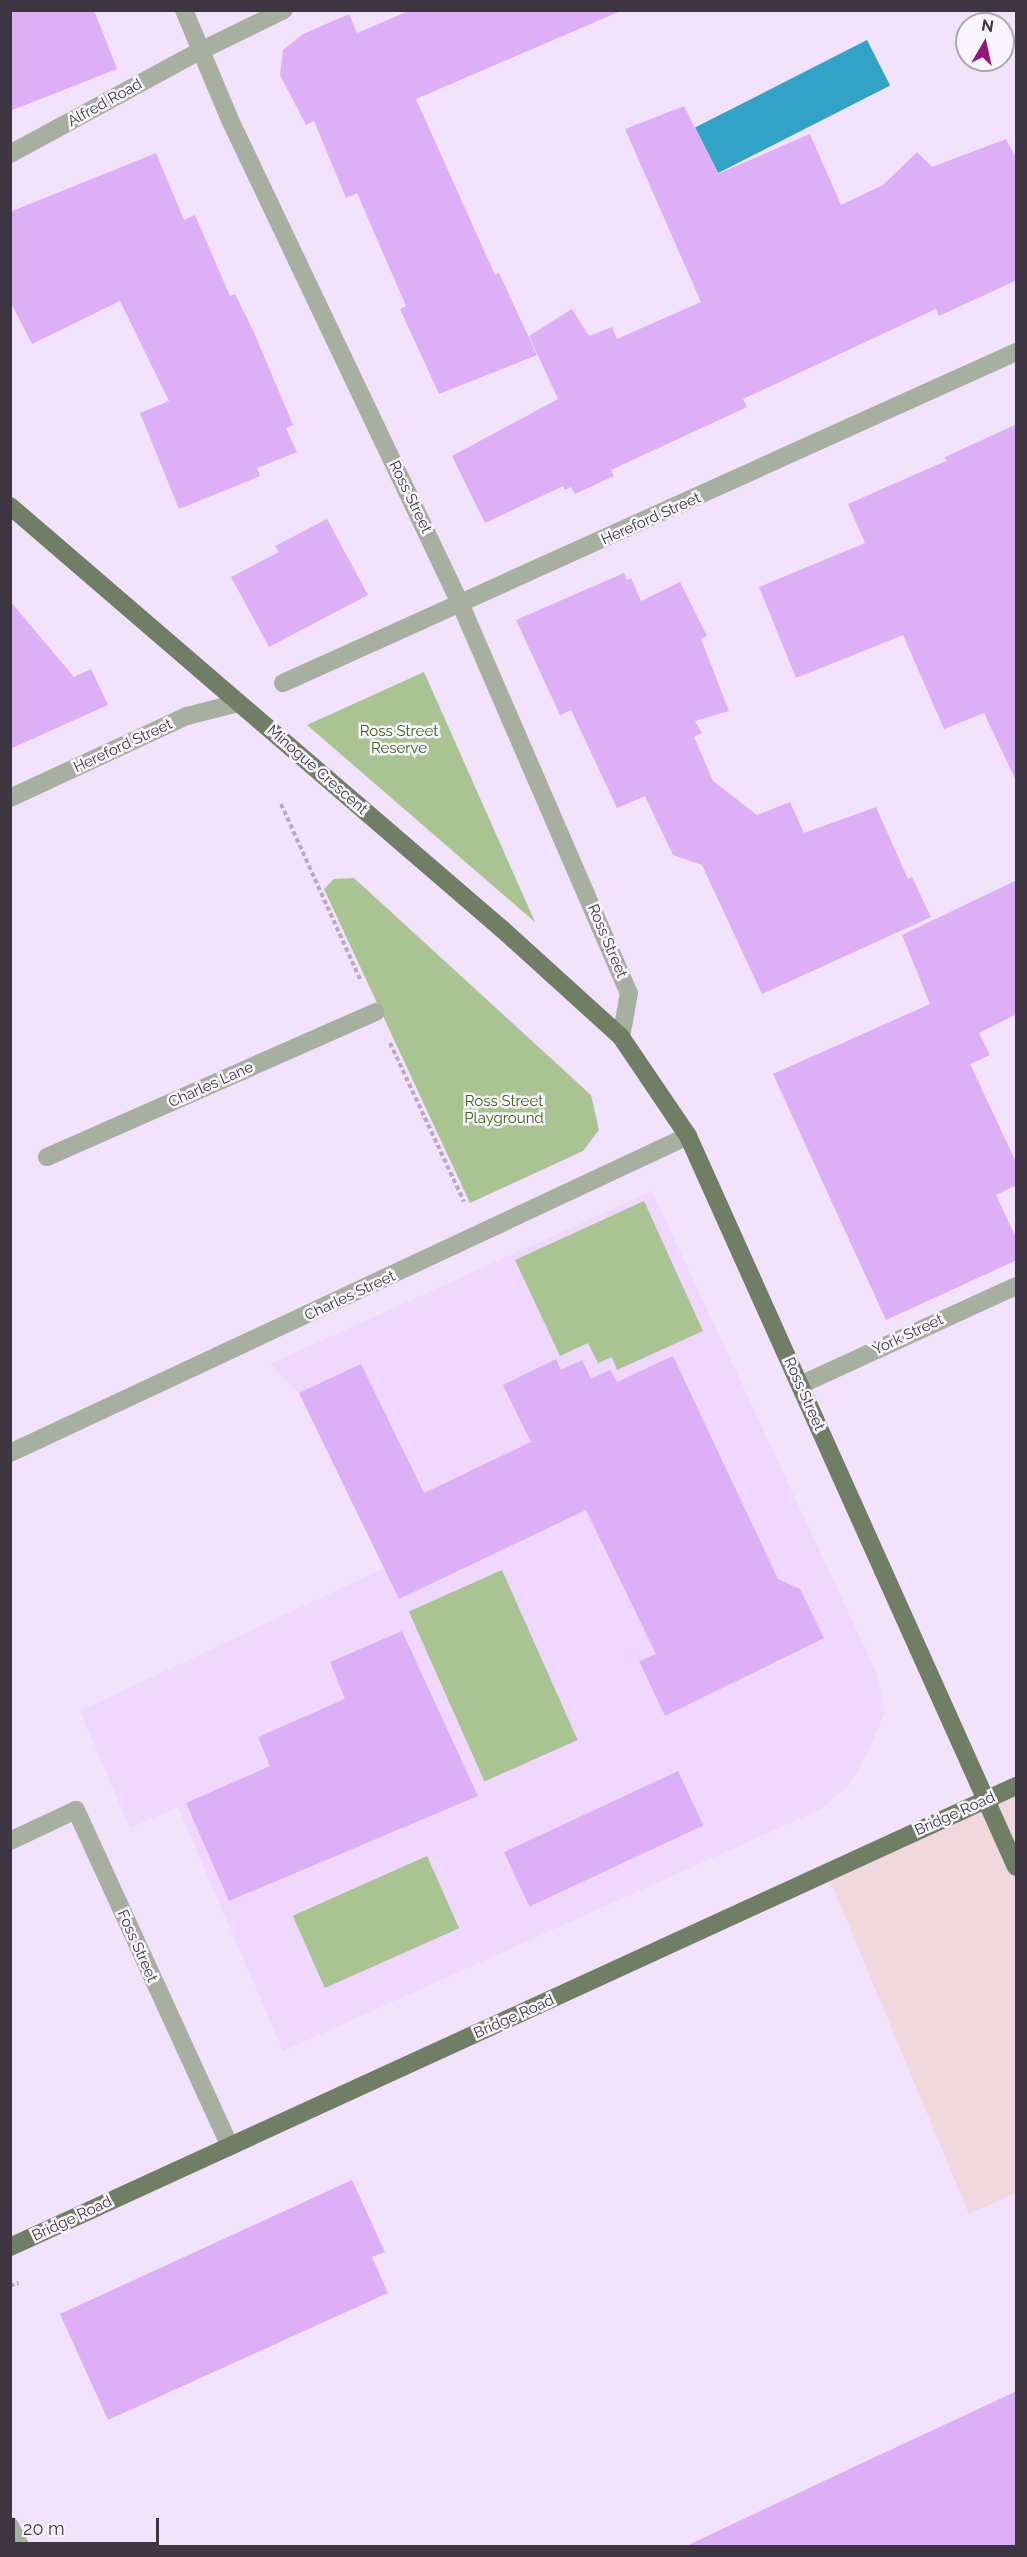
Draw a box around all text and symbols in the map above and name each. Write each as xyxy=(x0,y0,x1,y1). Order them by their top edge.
north arrow xyxy=(955,12,1015,72)
text: N xyxy=(980,15,995,36)
street label: Alfred Road xyxy=(65,75,145,131)
street label: Ross Street xyxy=(385,458,435,536)
street label: Hereford Street xyxy=(599,489,703,549)
street label: Hereford Street xyxy=(71,715,175,777)
street label: Minogue Crescent xyxy=(263,722,371,818)
park label: Ross Street Reserve xyxy=(360,722,438,757)
street label: Ross Street xyxy=(583,901,631,981)
street label: Charles Lane xyxy=(166,1058,256,1112)
park label: Ross Street Playground xyxy=(464,1092,544,1127)
street label: Charles Street xyxy=(302,1267,398,1325)
street label: York Street xyxy=(870,1311,946,1359)
street label: Ross Street xyxy=(780,1355,828,1433)
street label: Bridge Road xyxy=(912,1788,998,1840)
street label: Foss Street xyxy=(113,1907,161,1985)
street label: Bridge Road xyxy=(471,1991,557,2043)
street label: Bridge Road xyxy=(29,2193,115,2245)
scale bar xyxy=(15,2506,162,2544)
text: 20 m xyxy=(23,2518,65,2539)

